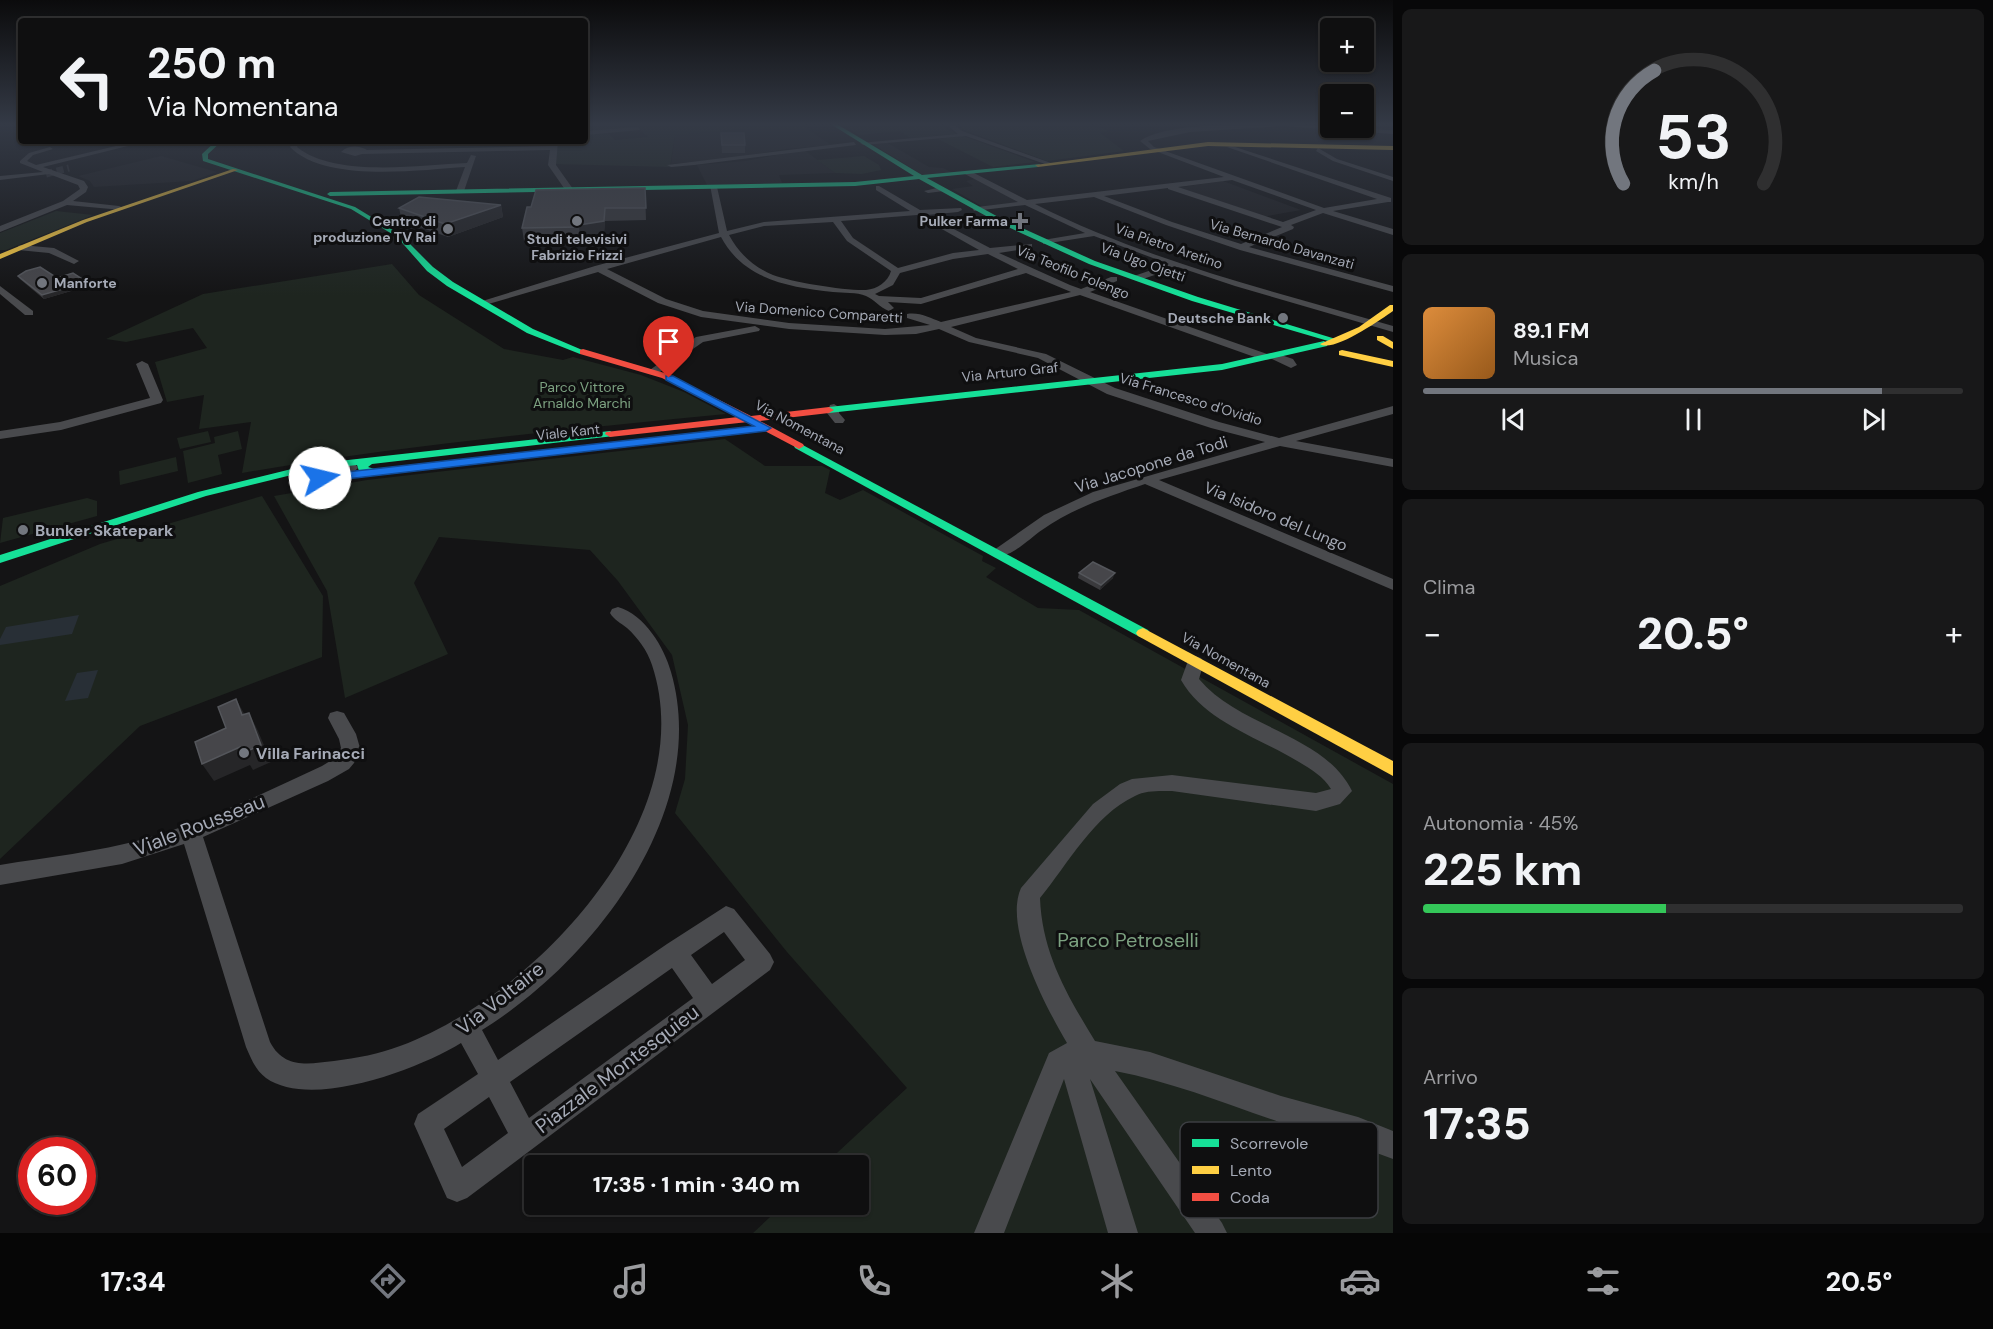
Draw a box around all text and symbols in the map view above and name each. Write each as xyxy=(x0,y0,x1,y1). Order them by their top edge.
map controls xyxy=(1320,18,1374,138)
button: + xyxy=(1320,18,1374,72)
text: 250 m xyxy=(147,36,276,91)
icon: left xyxy=(48,42,126,120)
button: − xyxy=(1320,84,1374,138)
text: Via Nomentana xyxy=(147,89,338,124)
text: 53 xyxy=(1655,96,1731,177)
text: km/h xyxy=(1668,168,1718,196)
place label: Centro di produzione TV Rai xyxy=(313,212,436,246)
place label: Pulker Farma xyxy=(920,212,1008,230)
marker: Studi televisivi Fabrizio Frizzi xyxy=(570,214,584,228)
marker: Pulker Farma xyxy=(1013,214,1027,228)
street label: Via Bernardo Davanzati xyxy=(1208,215,1356,273)
street label: Via Pietro Aretino xyxy=(1113,219,1225,273)
marker: Centro di produzione TV Rai xyxy=(441,222,455,236)
place label: Studi televisivi Fabrizio Frizzi xyxy=(527,230,627,264)
street label: Via Ugo Ojetti xyxy=(1098,238,1188,286)
street label: Via Teofilo Folengo xyxy=(1014,241,1132,303)
place label: Manforte xyxy=(54,274,117,292)
marker: Manforte xyxy=(35,276,49,290)
street label: Via Domenico Comparetti xyxy=(735,297,903,327)
place label: Deutsche Bank xyxy=(1168,309,1271,327)
marker: Deutsche Bank xyxy=(1276,311,1290,325)
pin xyxy=(643,316,694,378)
text: 89.1 FM xyxy=(1513,316,1589,345)
icon: arrive xyxy=(652,325,685,358)
text: Musica xyxy=(1513,345,1578,371)
street label: Via Arturo Graf xyxy=(961,358,1059,386)
street label: Via Francesco d'Ovidio xyxy=(1117,369,1265,429)
park label: Parco Vittore Arnaldo Marchi xyxy=(533,378,631,412)
street label: Via Nomentana xyxy=(752,396,848,458)
icon: previous xyxy=(1497,403,1530,436)
icon: pause xyxy=(1677,403,1710,436)
icon: next xyxy=(1857,403,1890,436)
street label: Viale Kant xyxy=(535,420,601,444)
street label: Via Jacopone da Todi xyxy=(1072,431,1230,498)
position arrow xyxy=(288,446,352,510)
street label: Via Isidoro del Lungo xyxy=(1201,477,1351,556)
place label: Bunker Skatepark xyxy=(35,520,174,541)
marker: Bunker Skatepark xyxy=(16,523,30,537)
text: Clima xyxy=(1423,574,1475,600)
text: 20.5° xyxy=(1637,604,1749,663)
text: − xyxy=(1423,612,1441,655)
text: + xyxy=(1945,612,1963,655)
street label: Via Nomentana xyxy=(1178,628,1274,692)
place label: Villa Farinacci xyxy=(256,743,365,764)
marker: Villa Farinacci xyxy=(237,746,251,760)
street label: Viale Rousseau xyxy=(130,788,268,862)
text: Autonomia · 45% xyxy=(1423,810,1578,836)
text: 225 km xyxy=(1423,840,1582,899)
park label: Parco Petroselli xyxy=(1057,927,1199,953)
street label: Via Voltaire xyxy=(451,956,549,1040)
street label: Piazzale Montesquieu xyxy=(530,999,704,1139)
text: Arrivo xyxy=(1423,1064,1478,1090)
text: 17:35 xyxy=(1423,1094,1531,1153)
legend xyxy=(1180,1122,1378,1218)
text: Scorrevole xyxy=(1230,1133,1308,1154)
speed limit sign: 60 xyxy=(18,1137,96,1215)
text: Lento xyxy=(1230,1160,1272,1181)
text: 17:35 · 1 min · 340 m xyxy=(593,1170,800,1199)
text: Coda xyxy=(1230,1187,1270,1208)
icon: directions xyxy=(367,1260,409,1302)
icon: music xyxy=(610,1260,652,1302)
icon: phone xyxy=(853,1260,895,1302)
icon: climate xyxy=(1096,1260,1138,1302)
icon: car xyxy=(1339,1260,1381,1302)
icon: filters xyxy=(1582,1260,1624,1302)
text: 17:34 xyxy=(101,1264,166,1299)
text: 20.5° xyxy=(1826,1264,1892,1299)

